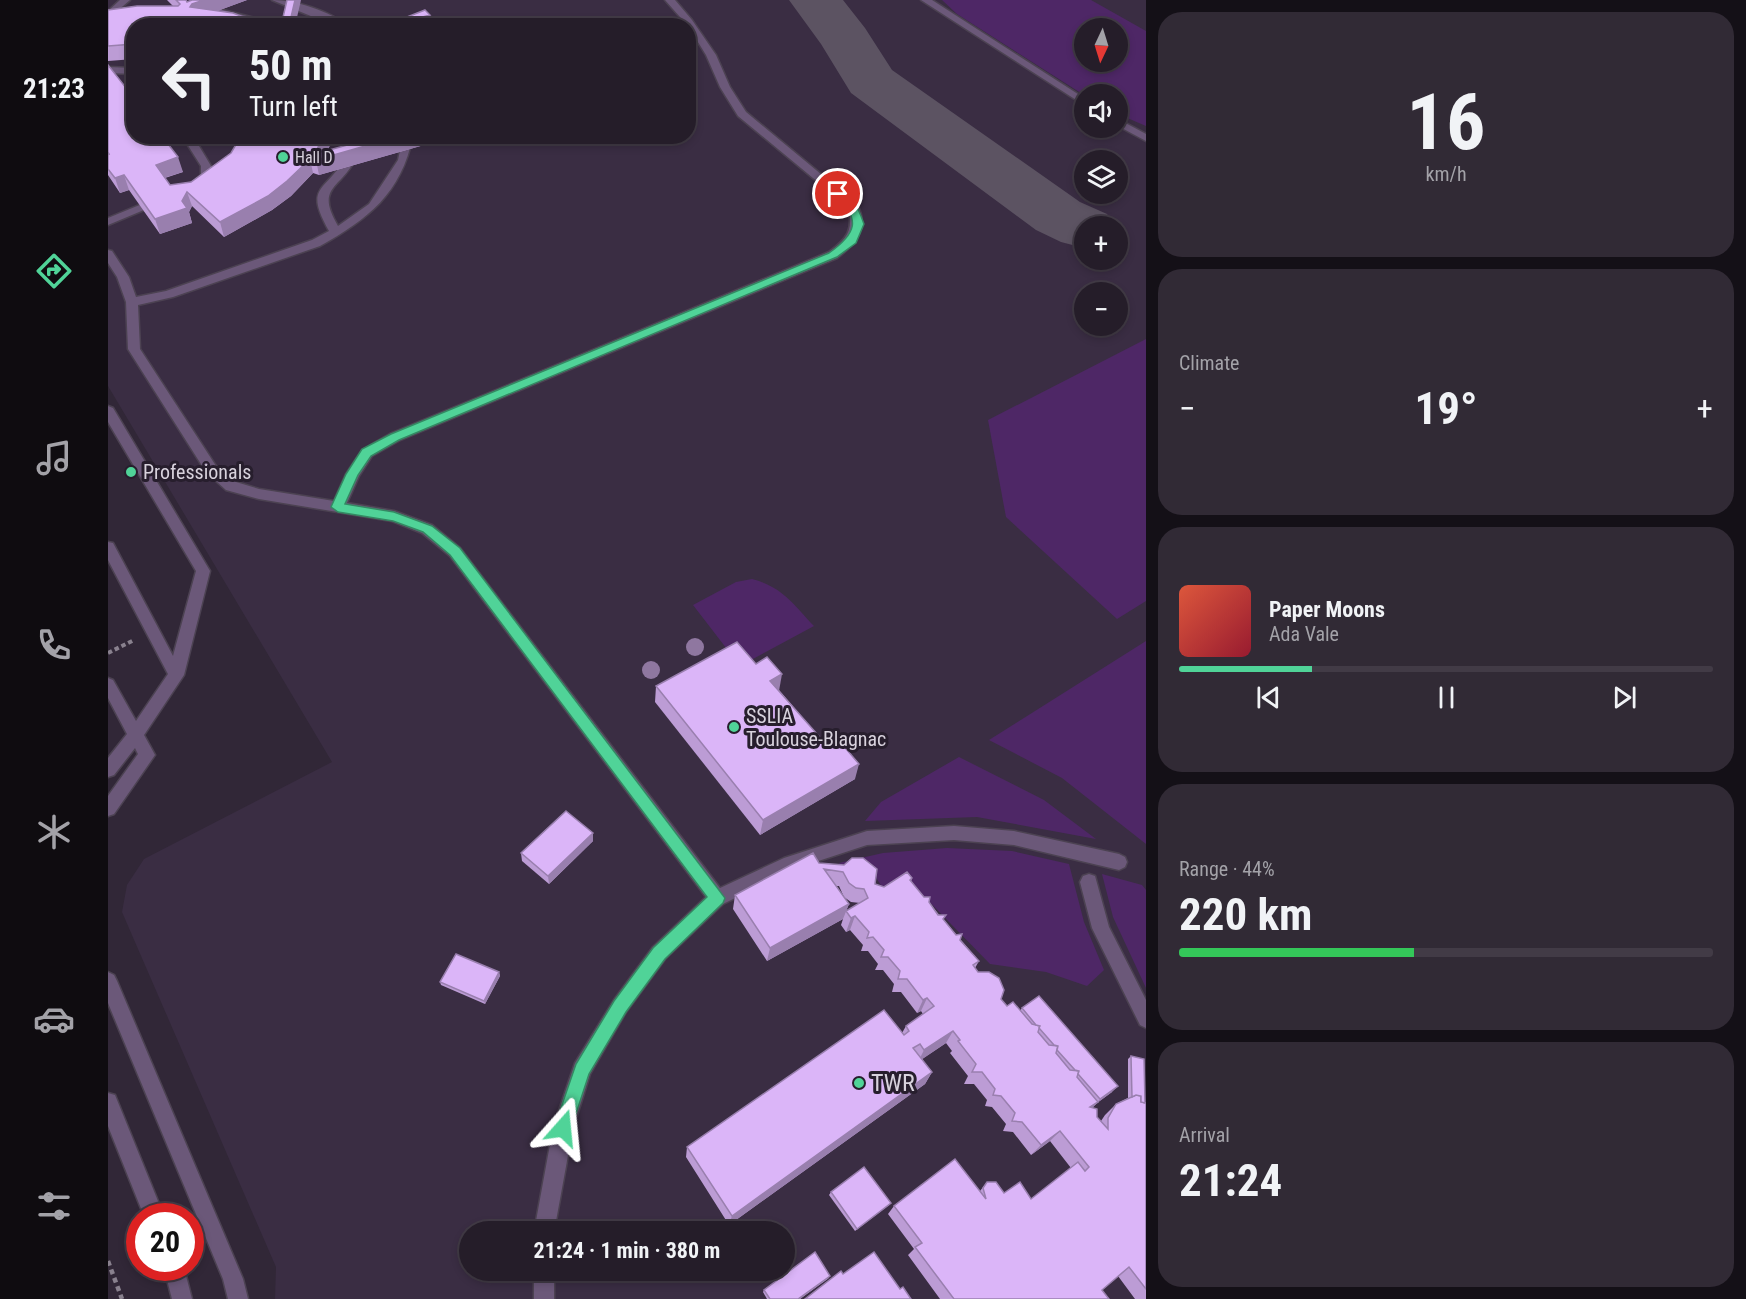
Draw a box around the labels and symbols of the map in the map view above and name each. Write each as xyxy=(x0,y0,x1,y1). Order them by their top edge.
north arrow xyxy=(1074,18,1128,72)
place label: Hall D xyxy=(295,148,333,167)
marker: Hall D xyxy=(276,150,290,164)
pin xyxy=(812,168,863,219)
place label: Professionals xyxy=(143,460,251,484)
marker: Professionals xyxy=(124,465,138,479)
place label: SSLIA Toulouse-Blagnac xyxy=(746,704,886,751)
marker: SSLIA Toulouse-Blagnac xyxy=(727,720,741,734)
place label: TWR xyxy=(871,1069,915,1097)
marker: TWR xyxy=(852,1076,866,1090)
position arrow xyxy=(531,1096,595,1160)
speed limit sign: 20 xyxy=(126,1203,204,1281)

